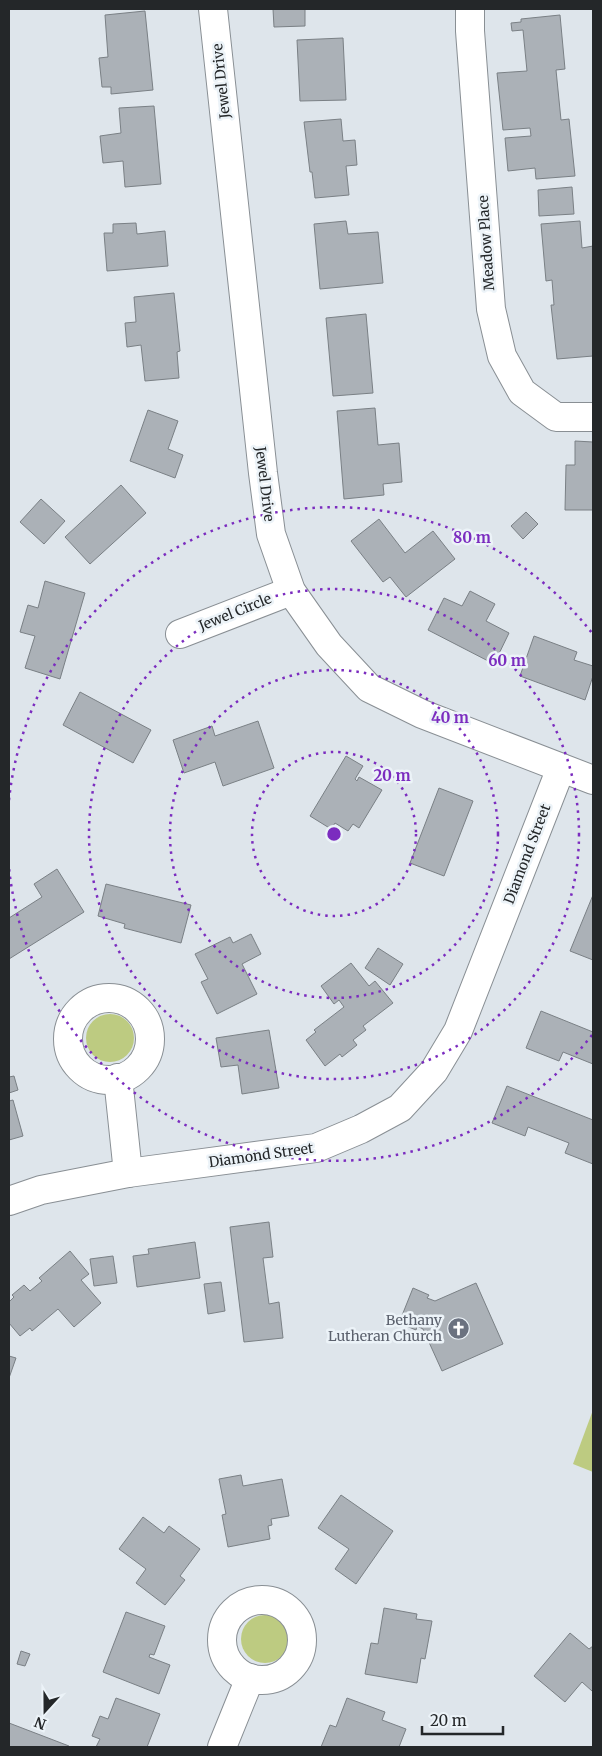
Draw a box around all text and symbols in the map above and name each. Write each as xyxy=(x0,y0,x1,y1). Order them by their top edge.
street label: Jewel Drive xyxy=(208,43,234,120)
street label: Meadow Place xyxy=(474,195,498,291)
street label: Jewel Drive xyxy=(251,445,279,522)
text: 80 m xyxy=(453,528,491,547)
street label: Jewel Circle xyxy=(195,589,274,635)
text: 60 m xyxy=(488,651,526,670)
text: 40 m xyxy=(431,708,469,727)
text: 20 m xyxy=(373,766,411,785)
street label: Diamond Street xyxy=(500,801,555,907)
centre of rings xyxy=(325,825,343,843)
street label: Diamond Street xyxy=(207,1139,315,1171)
place label: Bethany Lutheran Church xyxy=(328,1311,443,1345)
church icon: Bethany Lutheran Church xyxy=(446,1316,470,1340)
north arrow xyxy=(20,1686,70,1736)
scale bar xyxy=(422,1704,503,1736)
text: 20 m xyxy=(430,1711,467,1730)
text: N xyxy=(32,1713,49,1734)

